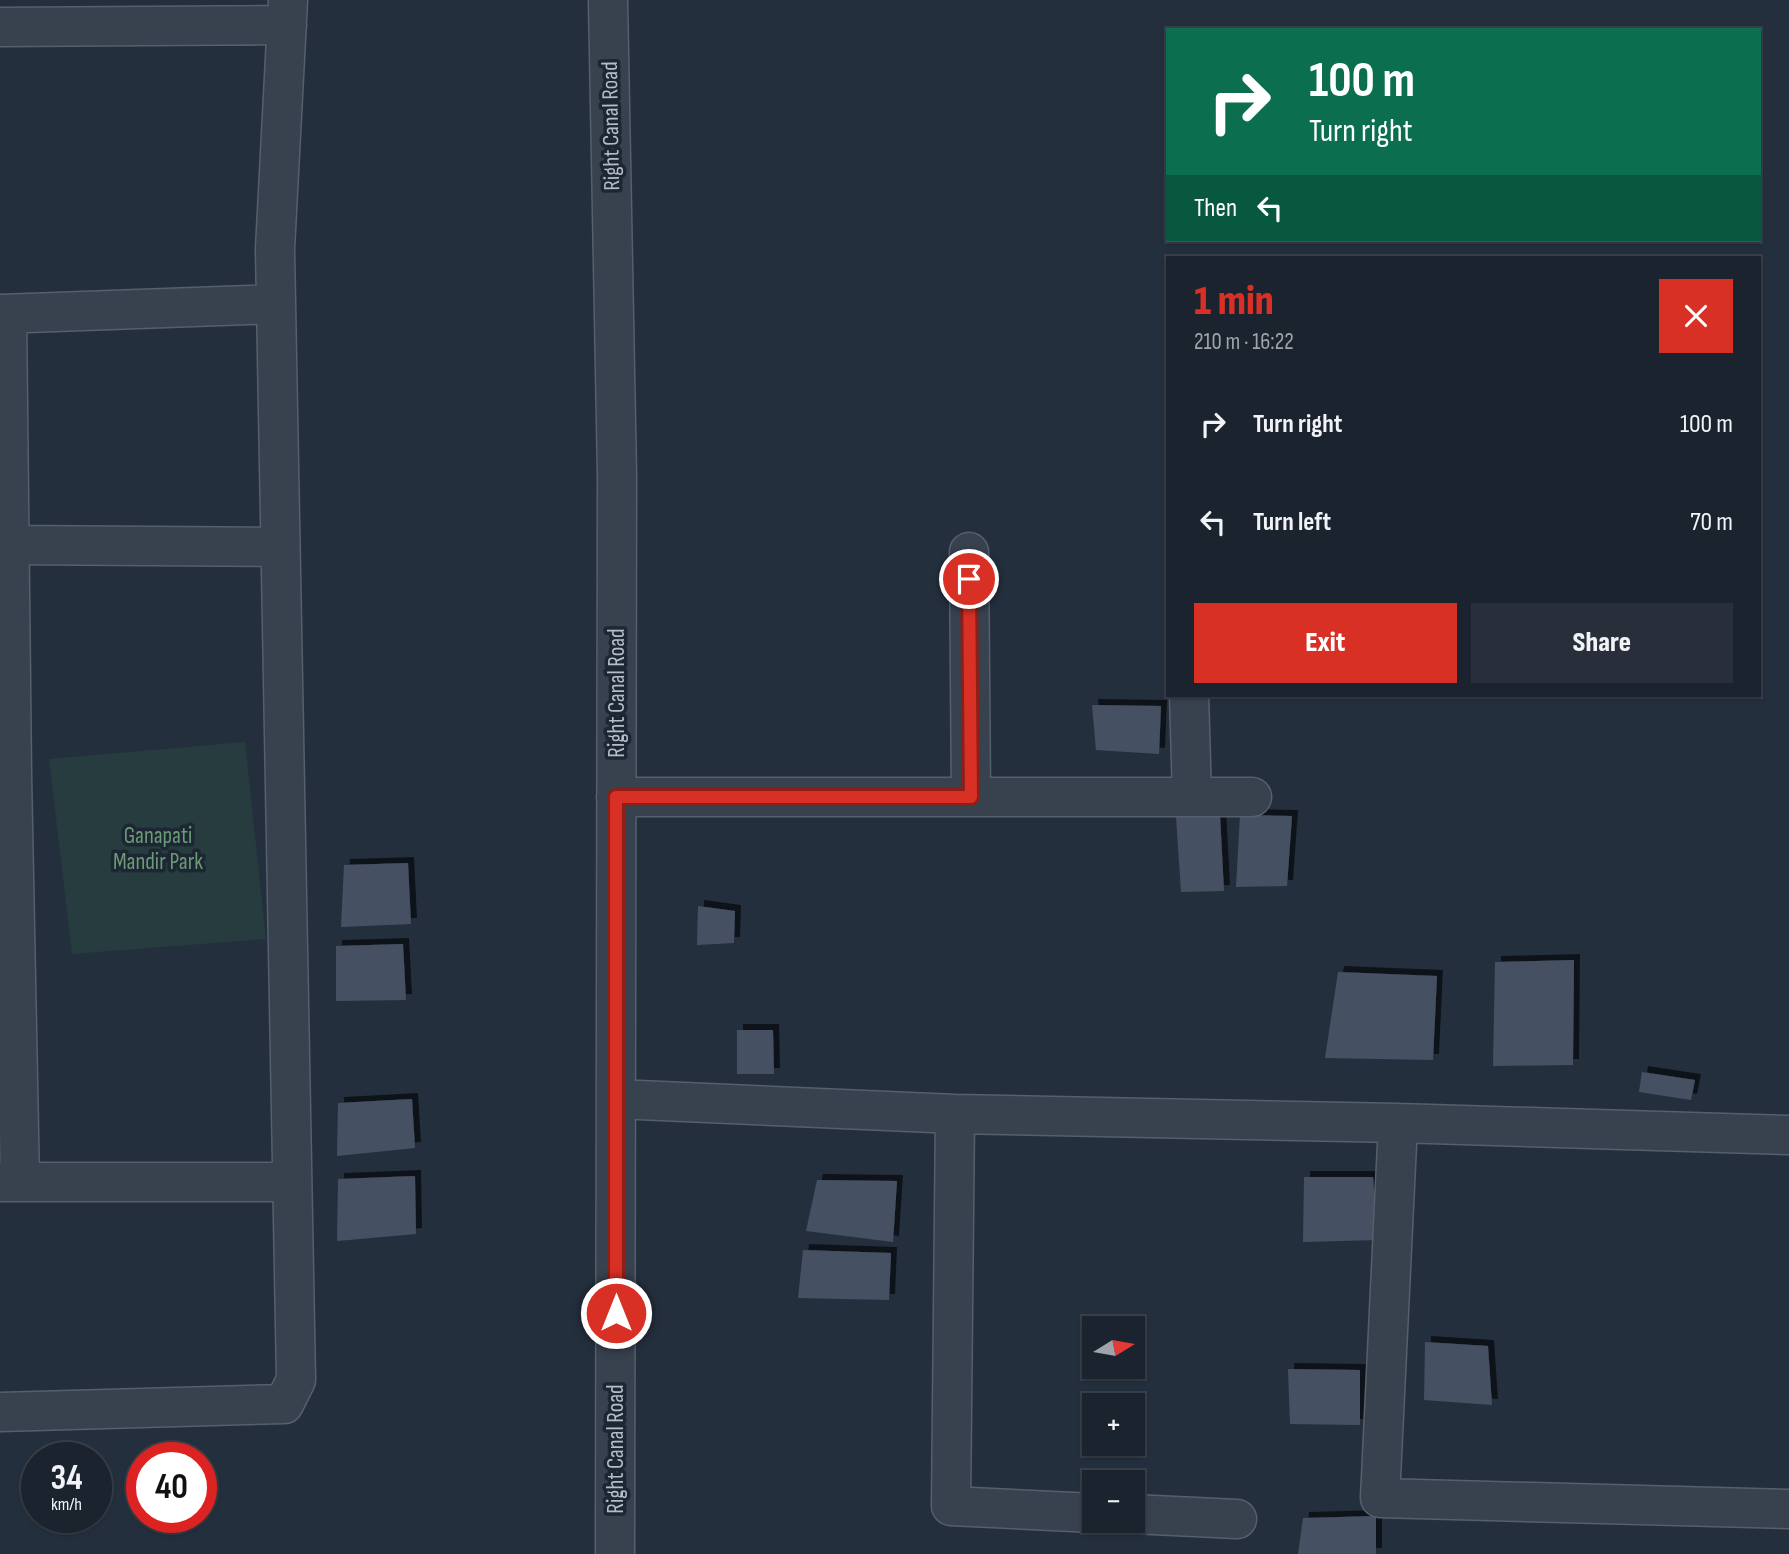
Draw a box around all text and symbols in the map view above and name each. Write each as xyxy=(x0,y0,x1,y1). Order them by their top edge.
text: 100 m xyxy=(1309,52,1415,111)
icon: right xyxy=(1194,56,1285,147)
street label: Right Canal Road xyxy=(596,61,626,191)
text: Turn right xyxy=(1309,112,1413,151)
icon: left xyxy=(1251,189,1289,227)
text: Then xyxy=(1194,193,1237,224)
text: 1 min xyxy=(1194,276,1274,327)
button: close xyxy=(1659,279,1733,353)
text: 210 m · 16:22 xyxy=(1194,328,1294,356)
icon: right xyxy=(1194,405,1232,443)
text: Turn right xyxy=(1253,409,1342,440)
text: 100 m xyxy=(1680,409,1733,440)
icon: left xyxy=(1194,503,1232,541)
text: Turn left xyxy=(1253,507,1331,538)
text: 70 m xyxy=(1690,507,1733,538)
pin xyxy=(939,549,999,609)
icon: arrive xyxy=(950,560,988,598)
button: Exit xyxy=(1194,603,1457,683)
button: Share xyxy=(1471,603,1733,683)
street label: Right Canal Road xyxy=(603,628,631,758)
park label: Ganapati Mandir Park xyxy=(113,822,203,876)
position arrow xyxy=(579,1276,653,1350)
north arrow xyxy=(1082,1316,1144,1379)
map controls xyxy=(1082,1316,1145,1533)
street label: Right Canal Road xyxy=(602,1384,630,1514)
button: + xyxy=(1082,1393,1145,1456)
speed limit sign: 40 xyxy=(126,1442,217,1533)
text: 34 xyxy=(51,1457,83,1500)
button: − xyxy=(1082,1470,1145,1533)
text: km/h xyxy=(51,1494,82,1515)

